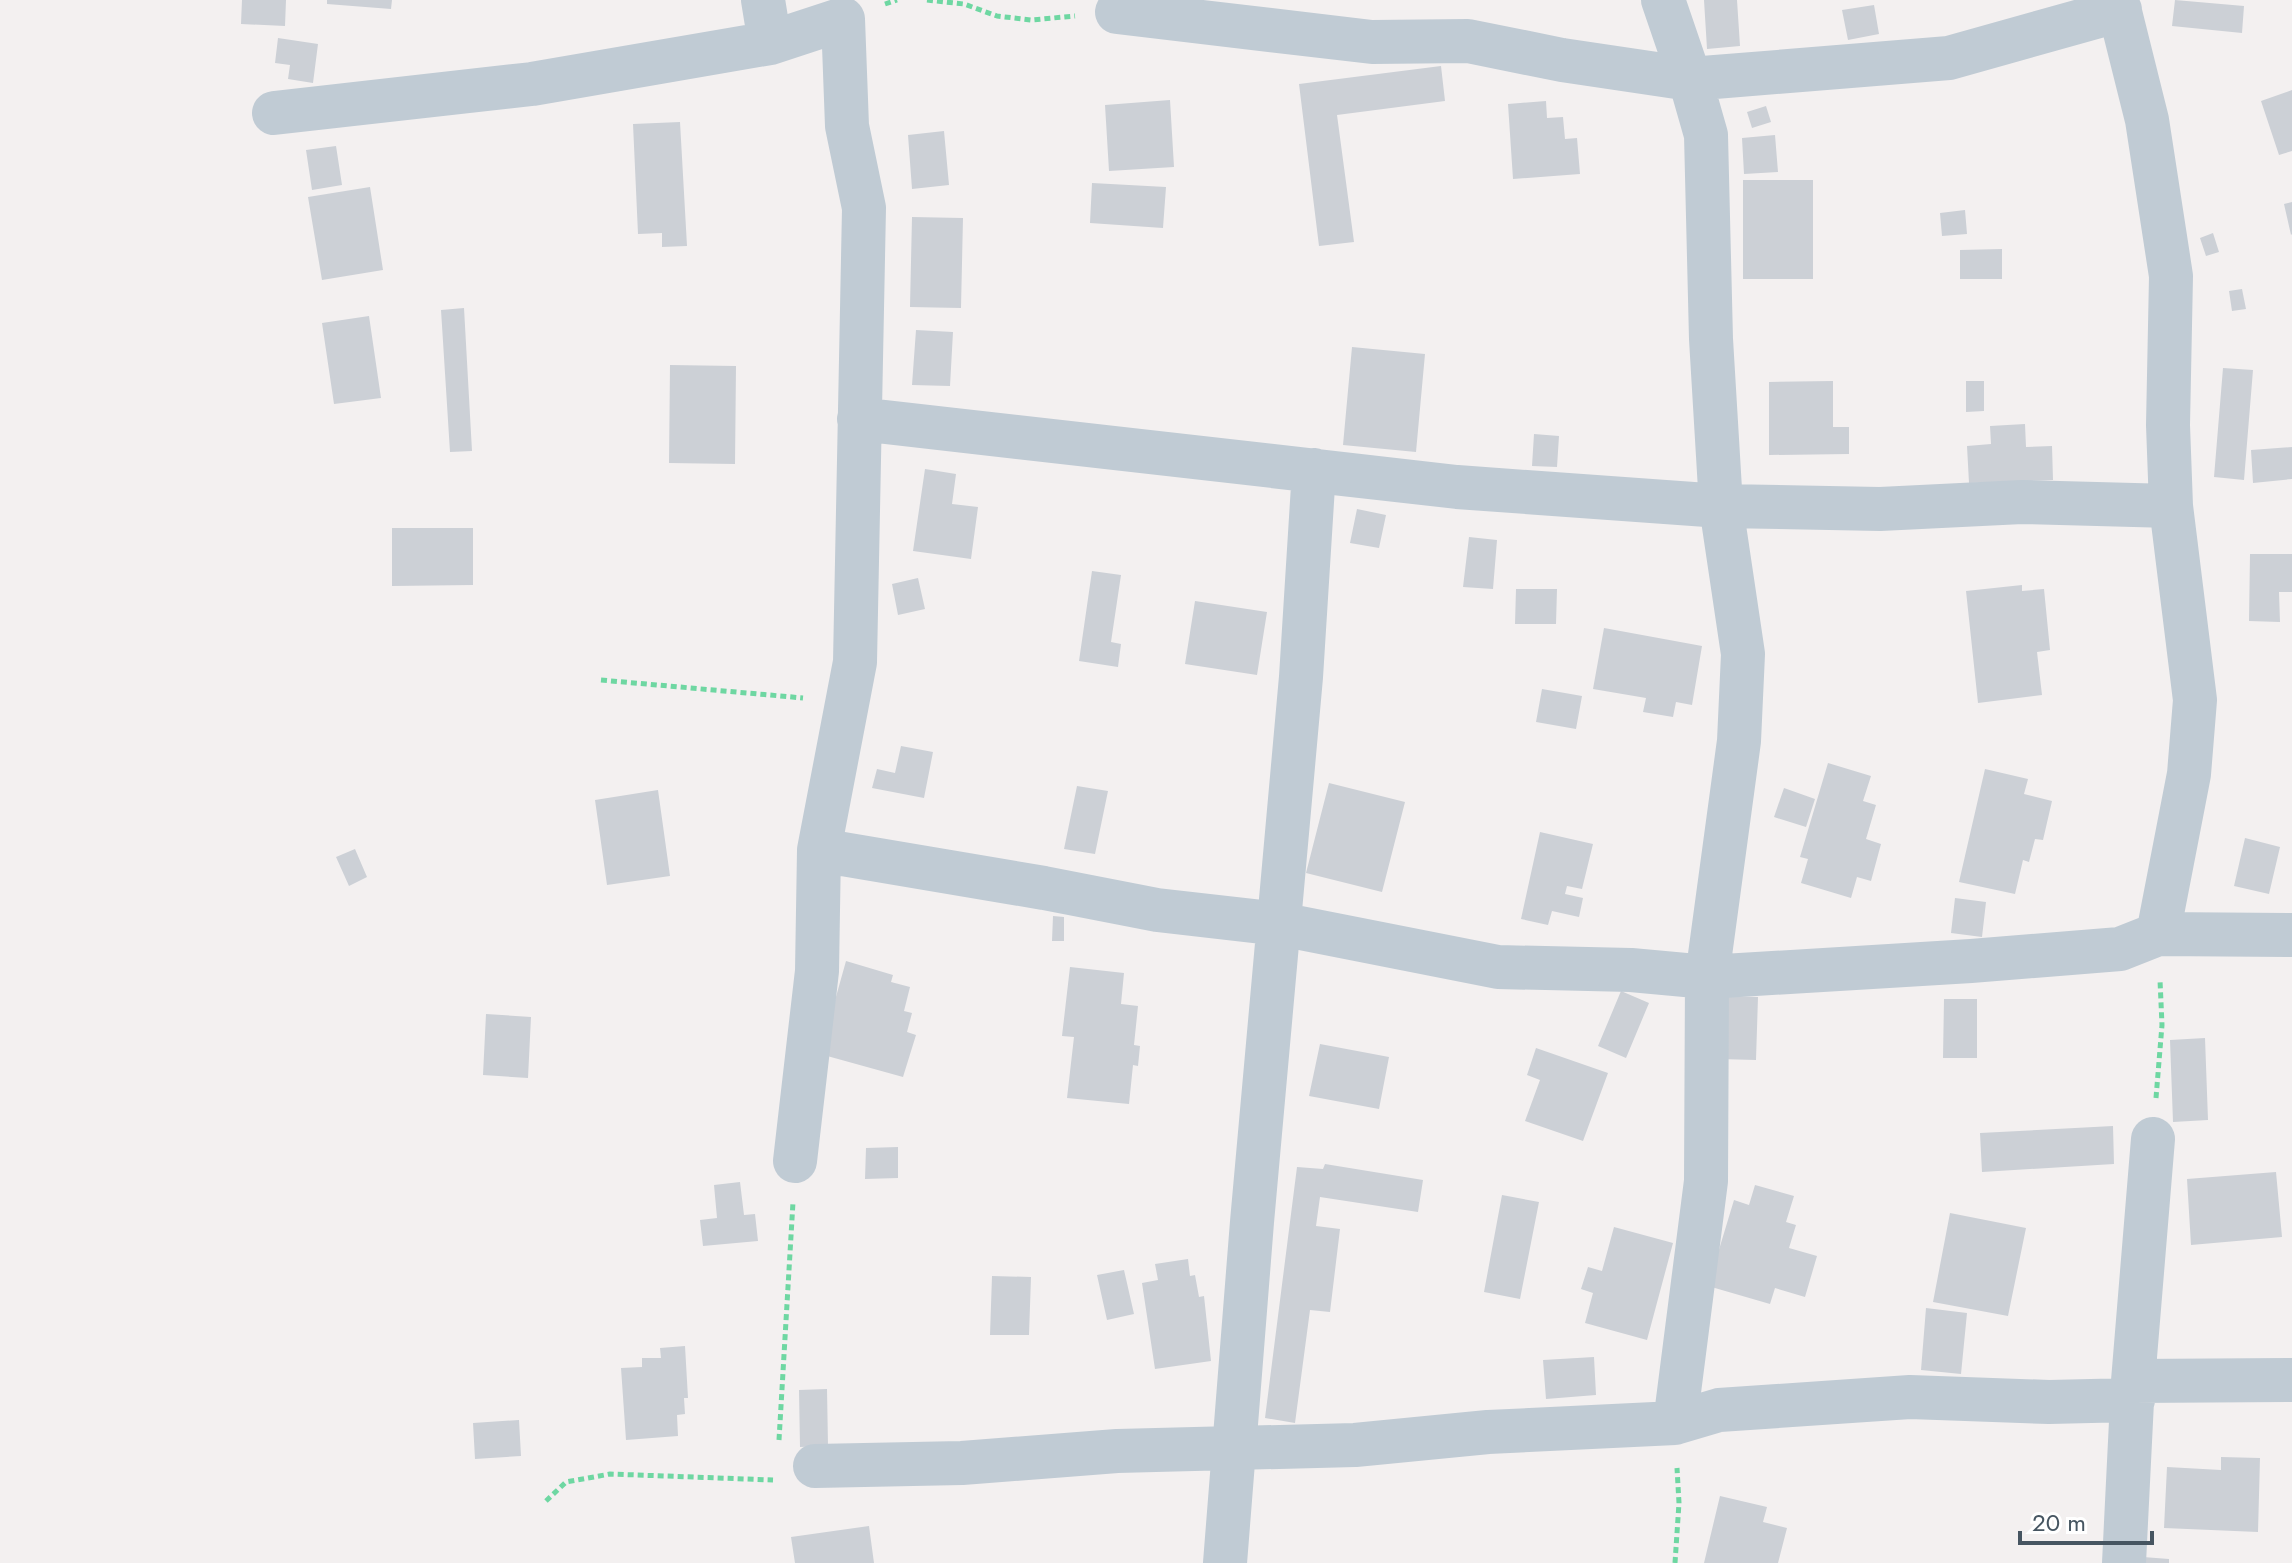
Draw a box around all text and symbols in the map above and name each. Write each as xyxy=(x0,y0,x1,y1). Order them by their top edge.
scale bar xyxy=(2020,1495,2152,1545)
text: 20 m xyxy=(2032,1505,2086,1540)

